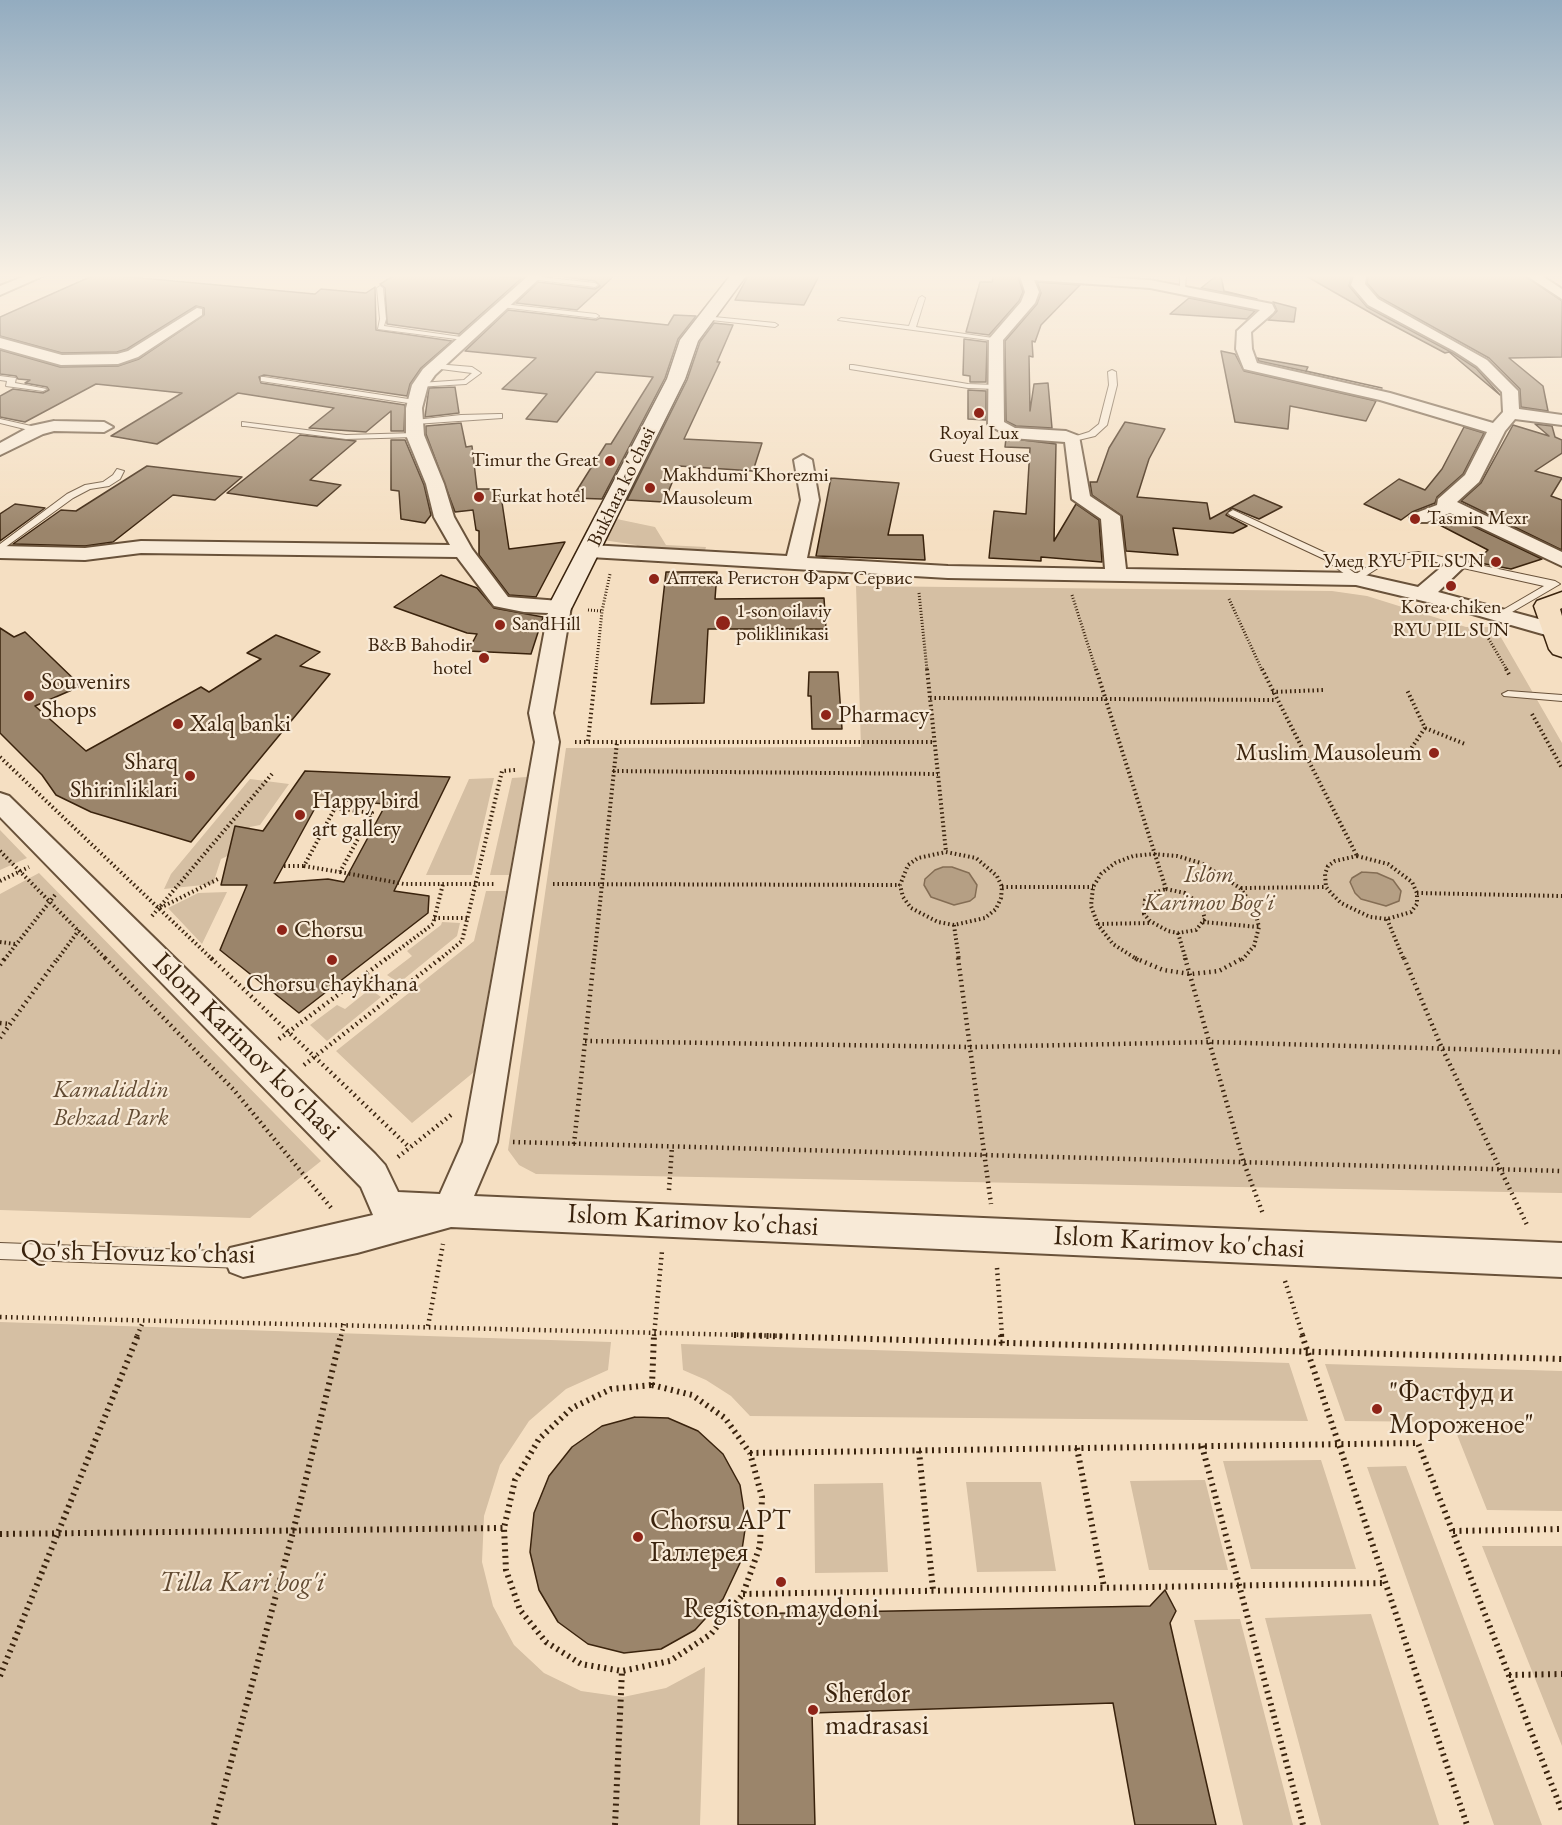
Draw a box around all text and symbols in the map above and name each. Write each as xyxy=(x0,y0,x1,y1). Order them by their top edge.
marker: Royal Lux Guest House xyxy=(972,406,986,420)
place label: Royal Lux Guest House xyxy=(929,422,1029,469)
street label: Bukhara ko'chasi xyxy=(583,423,661,551)
place label: Timur the Great xyxy=(471,449,598,473)
marker: Timur the Great xyxy=(603,454,617,468)
place label: Makhdumi Khorezmi Mausoleum xyxy=(662,464,829,511)
marker: Makhdumi Khorezmi Mausoleum xyxy=(643,481,657,495)
place label: Furkat hotel xyxy=(491,485,585,509)
marker: Furkat hotel xyxy=(472,490,486,504)
place label: Tasmin Mexr xyxy=(1427,507,1528,531)
marker: Tasmin Mexr xyxy=(1408,512,1422,526)
place label: Умед RYU PIL SUN xyxy=(1323,550,1484,574)
marker: Умед RYU PIL SUN xyxy=(1489,555,1503,569)
place label: Аптека Регистон Фарм Сервис xyxy=(666,567,913,591)
marker: Аптека Регистон Фарм Сервис xyxy=(647,572,661,586)
marker: Korea chiken RYU PIL SUN xyxy=(1444,579,1458,593)
place label: Korea chiken RYU PIL SUN xyxy=(1393,596,1509,643)
place label: 1-son oilaviy poliklinikasi xyxy=(736,600,832,647)
place label: SandHill xyxy=(512,613,581,637)
marker: 1-son oilaviy poliklinikasi xyxy=(714,614,732,632)
marker: SandHill xyxy=(493,618,507,632)
place label: B&B Bahodir hotel xyxy=(368,634,472,681)
marker: B&B Bahodir hotel xyxy=(477,651,491,665)
place label: Souvenirs Shops xyxy=(41,668,130,724)
marker: Souvenirs Shops xyxy=(22,689,36,703)
place label: Pharmacy xyxy=(838,701,929,729)
marker: Pharmacy xyxy=(819,708,833,722)
place label: Xalq banki xyxy=(190,710,291,738)
marker: Xalq banki xyxy=(171,717,185,731)
place label: Muslim Mausoleum xyxy=(1236,739,1422,767)
marker: Muslim Mausoleum xyxy=(1427,746,1441,760)
place label: Sharq Shirinliklari xyxy=(70,748,178,804)
marker: Sharq Shirinliklari xyxy=(183,769,197,783)
place label: Happy bird art gallery xyxy=(312,787,419,843)
marker: Happy bird art gallery xyxy=(293,808,307,822)
park label: Islom Karimov Bog'i xyxy=(1143,861,1275,917)
place label: Chorsu xyxy=(294,916,364,944)
marker: Chorsu xyxy=(275,923,289,937)
street label: Islom Karimov ko'chasi xyxy=(145,946,347,1148)
marker: Chorsu chaykhana xyxy=(325,953,339,967)
place label: Chorsu chaykhana xyxy=(246,970,418,998)
park label: Kamaliddin Behzad Park xyxy=(53,1076,169,1132)
street label: Islom Karimov ko'chasi xyxy=(567,1198,819,1244)
street label: Islom Karimov ko'chasi xyxy=(1053,1220,1305,1266)
street label: Qo'sh Hovuz ko'chasi xyxy=(20,1234,256,1272)
place label: "Фастфуд и Мороженое" xyxy=(1389,1376,1534,1442)
marker: "Фастфуд и Мороженое" xyxy=(1370,1402,1384,1416)
place label: Chorsu АРТ Галлерея xyxy=(650,1504,791,1570)
marker: Chorsu АРТ Галлерея xyxy=(631,1530,645,1544)
park label: Tilla Kari bog'i xyxy=(159,1566,325,1600)
marker: Registon maydoni xyxy=(774,1575,788,1589)
place label: Registon maydoni xyxy=(683,1592,879,1626)
place label: Sherdor madrasasi xyxy=(825,1677,929,1743)
marker: Sherdor madrasasi xyxy=(806,1703,820,1717)

